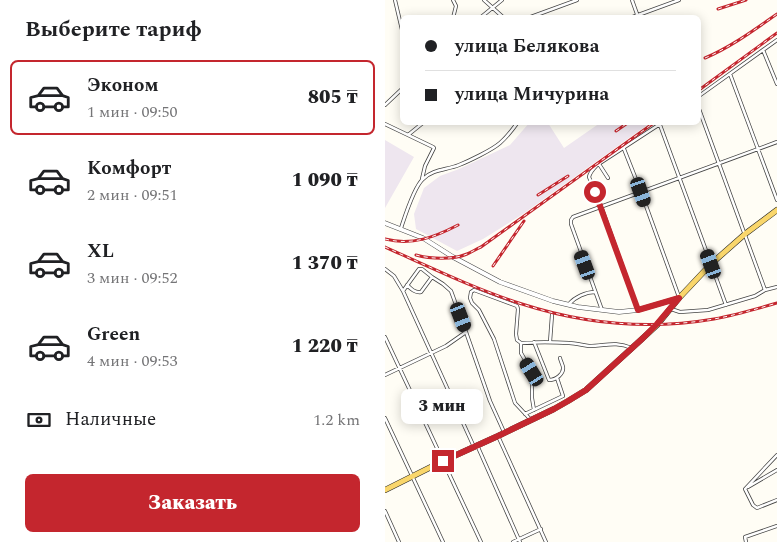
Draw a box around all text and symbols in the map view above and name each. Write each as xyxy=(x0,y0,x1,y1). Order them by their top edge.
text: Выберите тариф xyxy=(25,13,202,46)
text: улица Белякова xyxy=(455,32,599,61)
text: Эконом xyxy=(87,71,158,100)
icon: car xyxy=(27,75,72,120)
text: улица Мичурина xyxy=(455,80,609,109)
text: 805 ₸ xyxy=(308,83,358,112)
text: 1 мин · 09:50 xyxy=(87,100,177,124)
text: Комфорт xyxy=(87,154,171,183)
icon: car xyxy=(27,158,72,203)
text: 1 090 ₸ xyxy=(291,166,358,195)
car xyxy=(629,175,652,209)
route start xyxy=(584,181,606,203)
text: 2 мин · 09:51 xyxy=(87,183,177,207)
text: XL xyxy=(87,237,114,266)
icon: car xyxy=(27,241,72,286)
car xyxy=(698,247,723,281)
car xyxy=(572,248,597,282)
text: 1 370 ₸ xyxy=(291,249,358,278)
text: 3 мин · 09:52 xyxy=(87,266,177,290)
car xyxy=(448,300,473,334)
text: Green xyxy=(87,320,140,349)
icon: car xyxy=(27,324,72,369)
text: 1 220 ₸ xyxy=(291,332,358,361)
text: 4 мин · 09:53 xyxy=(87,349,177,373)
car xyxy=(517,355,546,389)
callout: 3 мин xyxy=(402,388,484,424)
text: 3 мин xyxy=(419,394,465,418)
text: Наличные xyxy=(65,405,156,434)
icon: cash xyxy=(25,406,53,434)
text: 1.2 km xyxy=(313,408,360,432)
route end xyxy=(432,450,454,472)
button: Заказать xyxy=(25,474,360,532)

